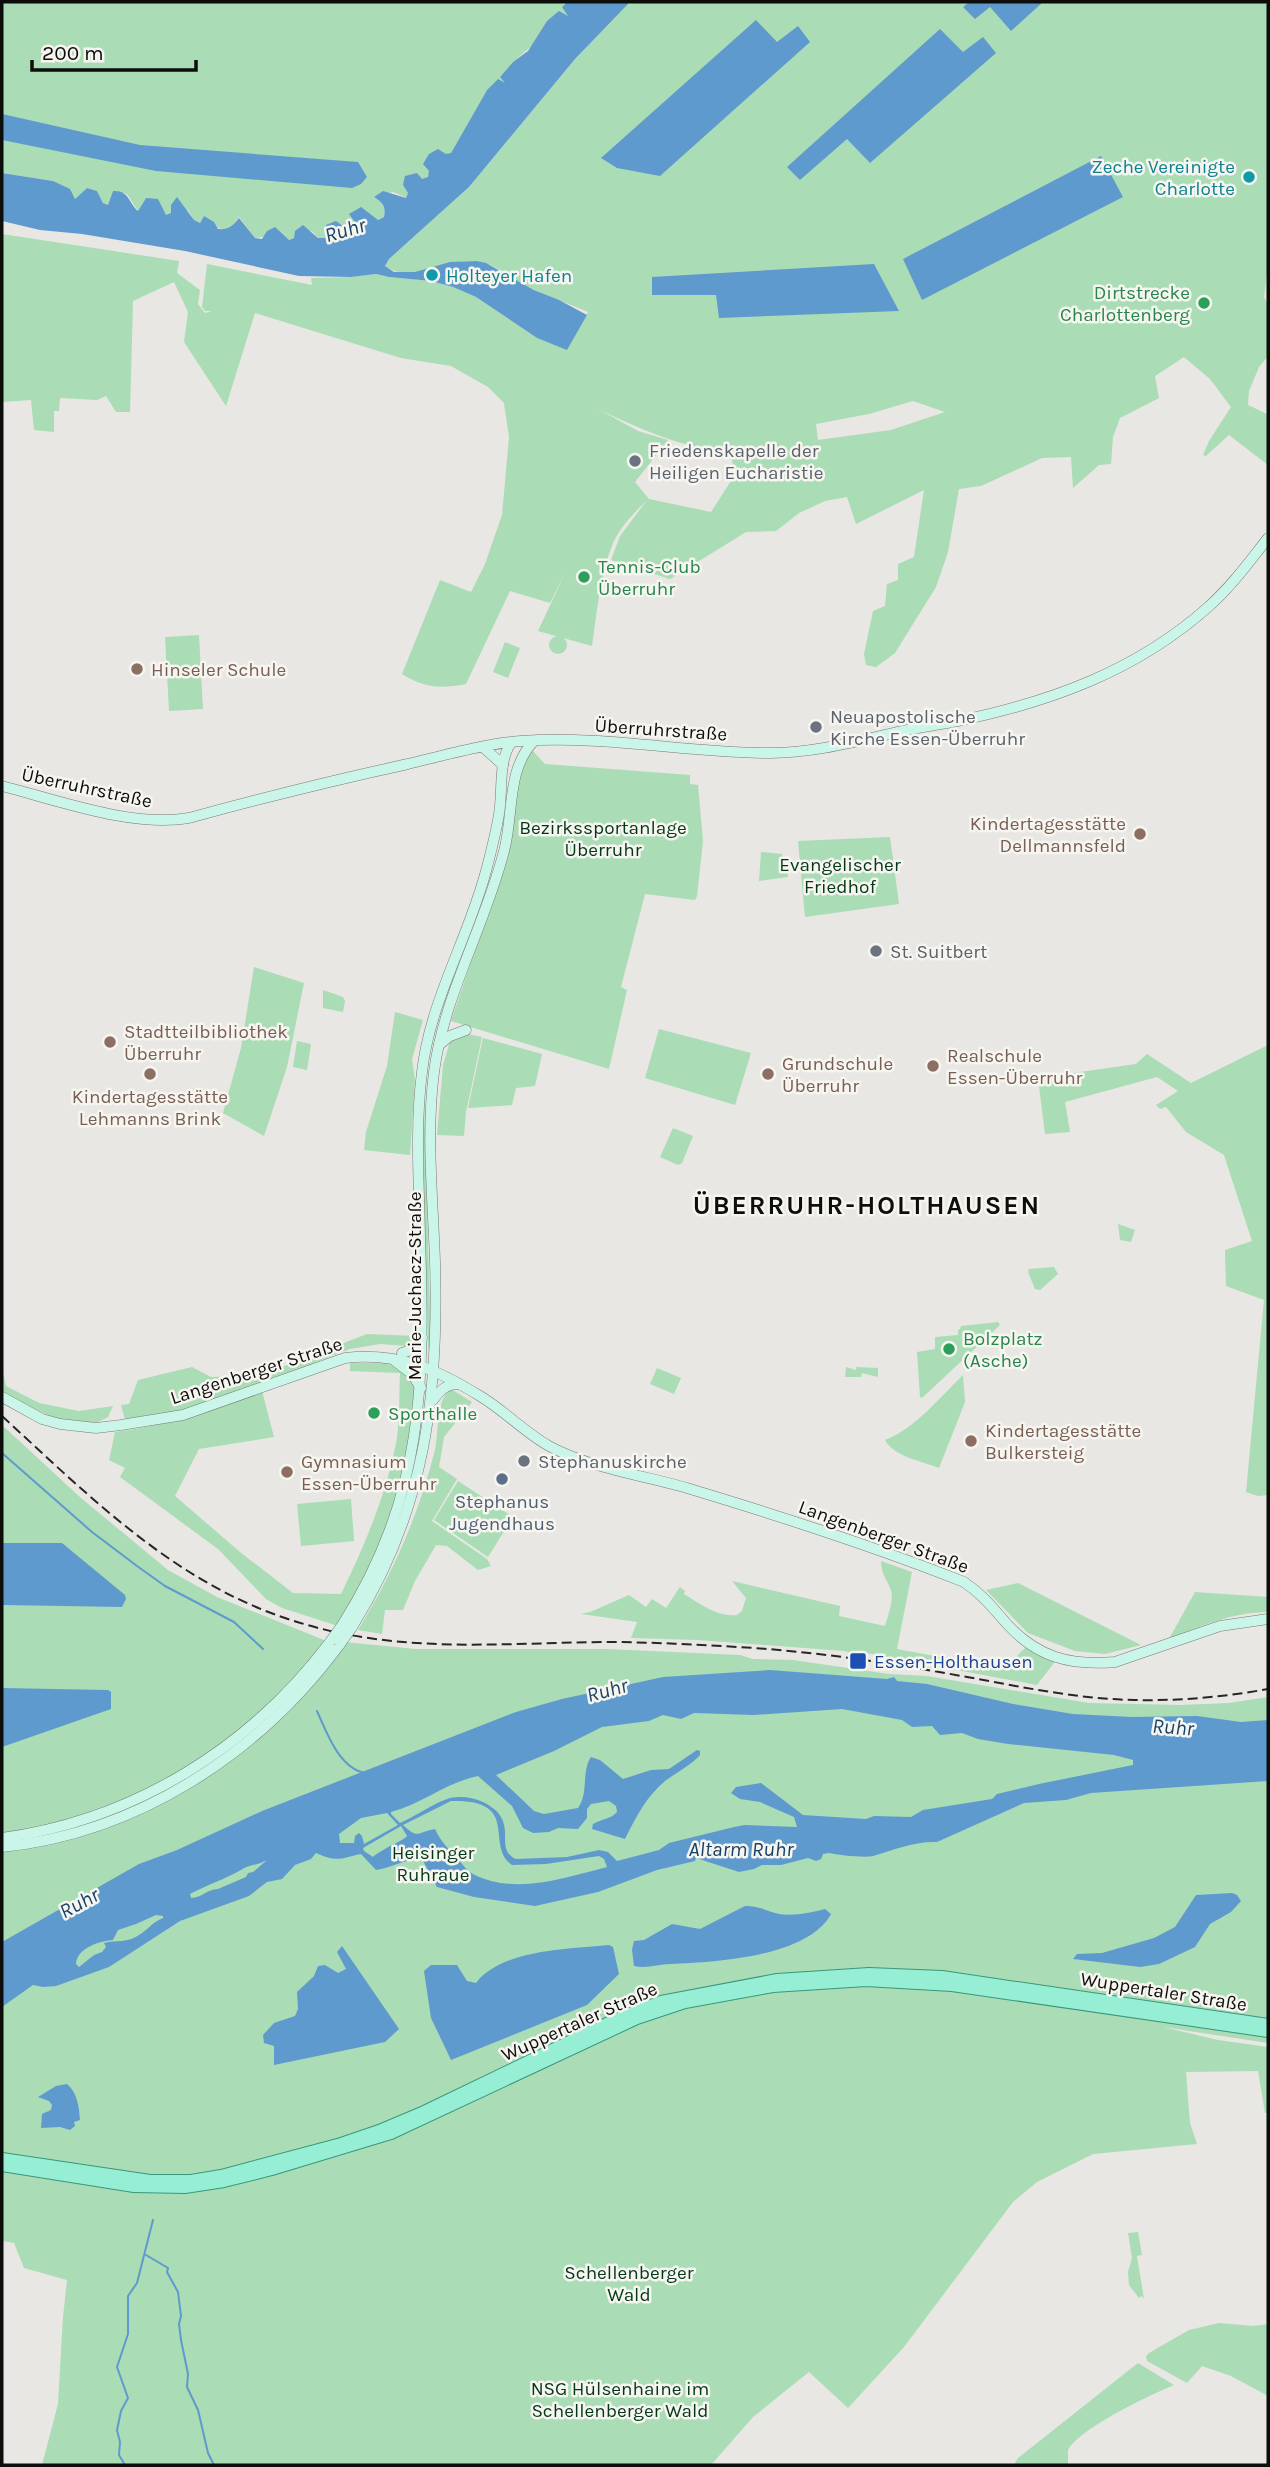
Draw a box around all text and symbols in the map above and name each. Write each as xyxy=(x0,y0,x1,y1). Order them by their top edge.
scale bar xyxy=(32,28,196,72)
text: 200 m xyxy=(42,41,104,65)
place label: Zeche Vereinigte Charlotte xyxy=(1092,156,1235,200)
marker: Zeche Vereinigte Charlotte xyxy=(1241,169,1257,185)
water label: Ruhr xyxy=(322,213,369,247)
place label: Holteyer Hafen xyxy=(446,265,572,287)
marker: Holteyer Hafen xyxy=(424,267,440,283)
place label: Dirtstrecke Charlottenberg xyxy=(1060,282,1190,326)
marker: Dirtstrecke Charlottenberg xyxy=(1196,295,1212,311)
place label: Friedenskapelle der Heiligen Eucharistie xyxy=(649,440,824,484)
marker: Friedenskapelle der Heiligen Eucharistie xyxy=(627,453,643,469)
place label: Tennis-Club Überruhr xyxy=(598,556,701,600)
marker: Tennis-Club Überruhr xyxy=(576,569,592,585)
place label: Hinseler Schule xyxy=(151,659,286,681)
marker: Hinseler Schule xyxy=(129,661,145,677)
place label: Neuapostolische Kirche Essen-Überruhr xyxy=(830,706,1025,750)
street label: Überruhrstraße xyxy=(594,714,728,746)
marker: Neuapostolische Kirche Essen-Überruhr xyxy=(808,719,824,735)
street label: Überruhrstraße xyxy=(20,763,154,813)
place label: Kindertagesstätte Dellmannsfeld xyxy=(970,813,1126,857)
park label: Bezirkssportanlage Überruhr xyxy=(519,817,687,861)
marker: Kindertagesstätte Dellmannsfeld xyxy=(1132,826,1148,842)
park label: Evangelischer Friedhof xyxy=(779,854,901,898)
place label: St. Suitbert xyxy=(890,941,987,963)
marker: St. Suitbert xyxy=(868,943,884,959)
place label: Stadtteilbibliothek Überruhr xyxy=(124,1021,288,1065)
marker: Stadtteilbibliothek Überruhr xyxy=(102,1034,118,1050)
place label: Realschule Essen-Überruhr xyxy=(947,1045,1083,1089)
place label: Grundschule Überruhr xyxy=(782,1053,893,1097)
marker: Realschule Essen-Überruhr xyxy=(925,1058,941,1074)
marker: Kindertagesstätte Lehmanns Brink xyxy=(142,1066,158,1082)
marker: Grundschule Überruhr xyxy=(760,1066,776,1082)
place label: Kindertagesstätte Lehmanns Brink xyxy=(72,1086,228,1130)
district label: ÜBERRUHR-HOLTHAUSEN xyxy=(693,1190,1041,1221)
street label: Marie-Juchacz-Straße xyxy=(404,1191,426,1381)
place label: Bolzplatz (Asche) xyxy=(963,1328,1043,1372)
street label: Langenberger Straße xyxy=(168,1333,345,1409)
marker: Bolzplatz (Asche) xyxy=(941,1341,957,1357)
place label: Sporthalle xyxy=(388,1403,477,1425)
marker: Sporthalle xyxy=(366,1405,382,1421)
place label: Kindertagesstätte Bulkersteig xyxy=(985,1420,1141,1464)
marker: Kindertagesstätte Bulkersteig xyxy=(963,1433,979,1449)
place label: Gymnasium Essen-Überruhr xyxy=(301,1451,437,1495)
place label: Stephanuskirche xyxy=(538,1451,687,1473)
marker: Stephanuskirche xyxy=(516,1453,532,1469)
marker: Gymnasium Essen-Überruhr xyxy=(279,1464,295,1480)
marker: Stephanus Jugendhaus xyxy=(494,1471,510,1487)
place label: Stephanus Jugendhaus xyxy=(449,1491,555,1535)
street label: Langenberger Straße xyxy=(796,1496,972,1578)
marker: Essen-Holthausen xyxy=(848,1651,868,1671)
place label: Essen-Holthausen xyxy=(874,1651,1033,1673)
water label: Ruhr xyxy=(584,1673,631,1707)
water label: Ruhr xyxy=(1151,1714,1195,1740)
water label: Altarm Ruhr xyxy=(689,1837,794,1861)
park label: Heisinger Ruhraue xyxy=(392,1842,474,1886)
water label: Ruhr xyxy=(55,1882,104,1923)
street label: Wuppertaler Straße xyxy=(1079,1968,1249,2016)
street label: Wuppertaler Straße xyxy=(498,1978,661,2066)
park label: Schellenberger Wald xyxy=(564,2262,694,2306)
park label: NSG Hülsenhaine im Schellenberger Wald xyxy=(531,2378,709,2422)

